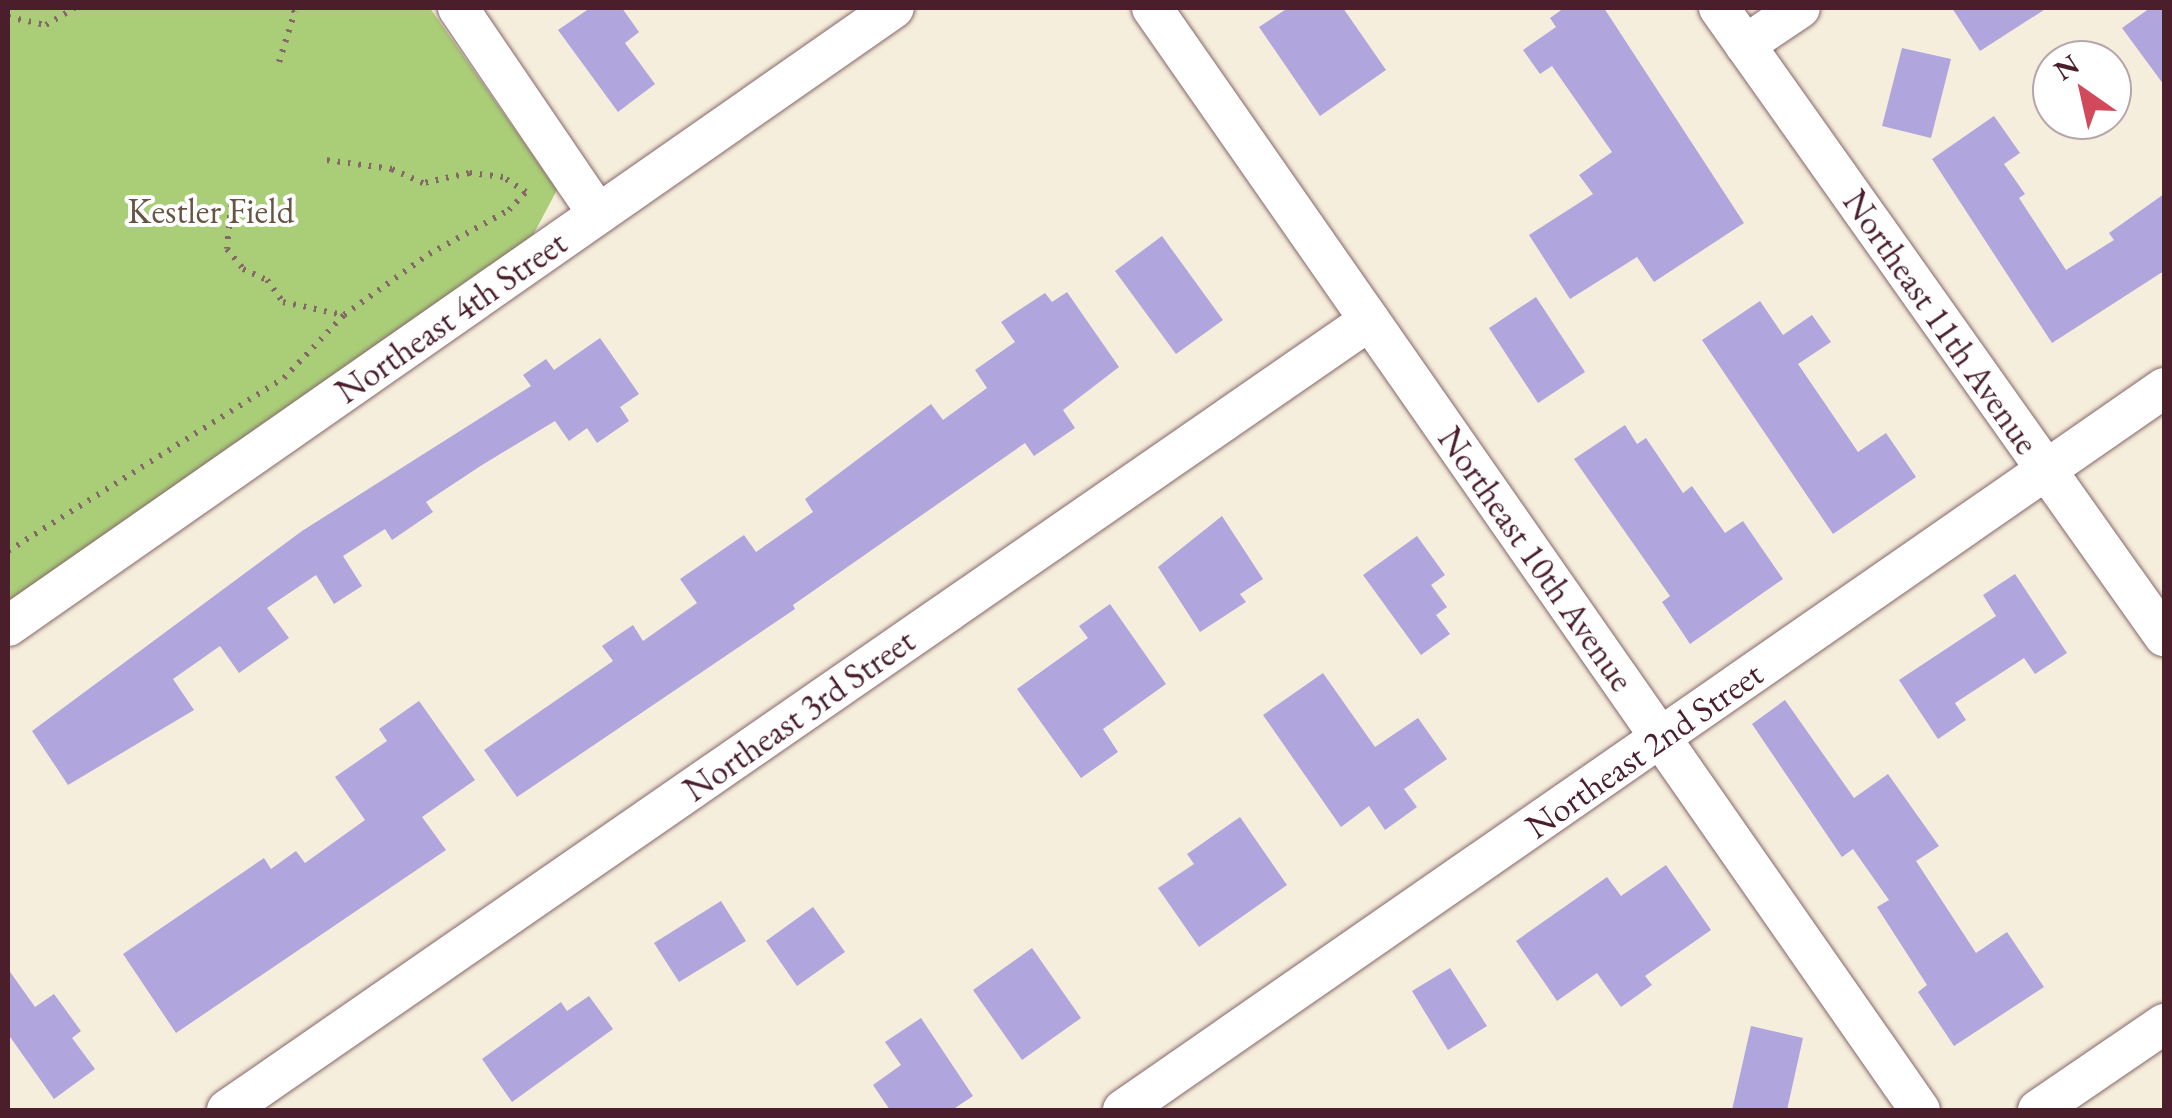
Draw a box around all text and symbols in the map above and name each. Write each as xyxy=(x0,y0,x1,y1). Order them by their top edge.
north arrow xyxy=(2032,40,2132,140)
text: N xyxy=(2047,46,2086,88)
street label: Northeast 11th Avenue xyxy=(1834,182,2048,462)
park label: Kestler Field xyxy=(128,190,294,232)
street label: Northeast 4th Street xyxy=(327,222,575,412)
street label: Northeast 10th Avenue xyxy=(1429,419,1643,699)
street label: Northeast 3rd Street xyxy=(675,620,923,810)
street label: Northeast 2nd Street xyxy=(1517,653,1771,847)

